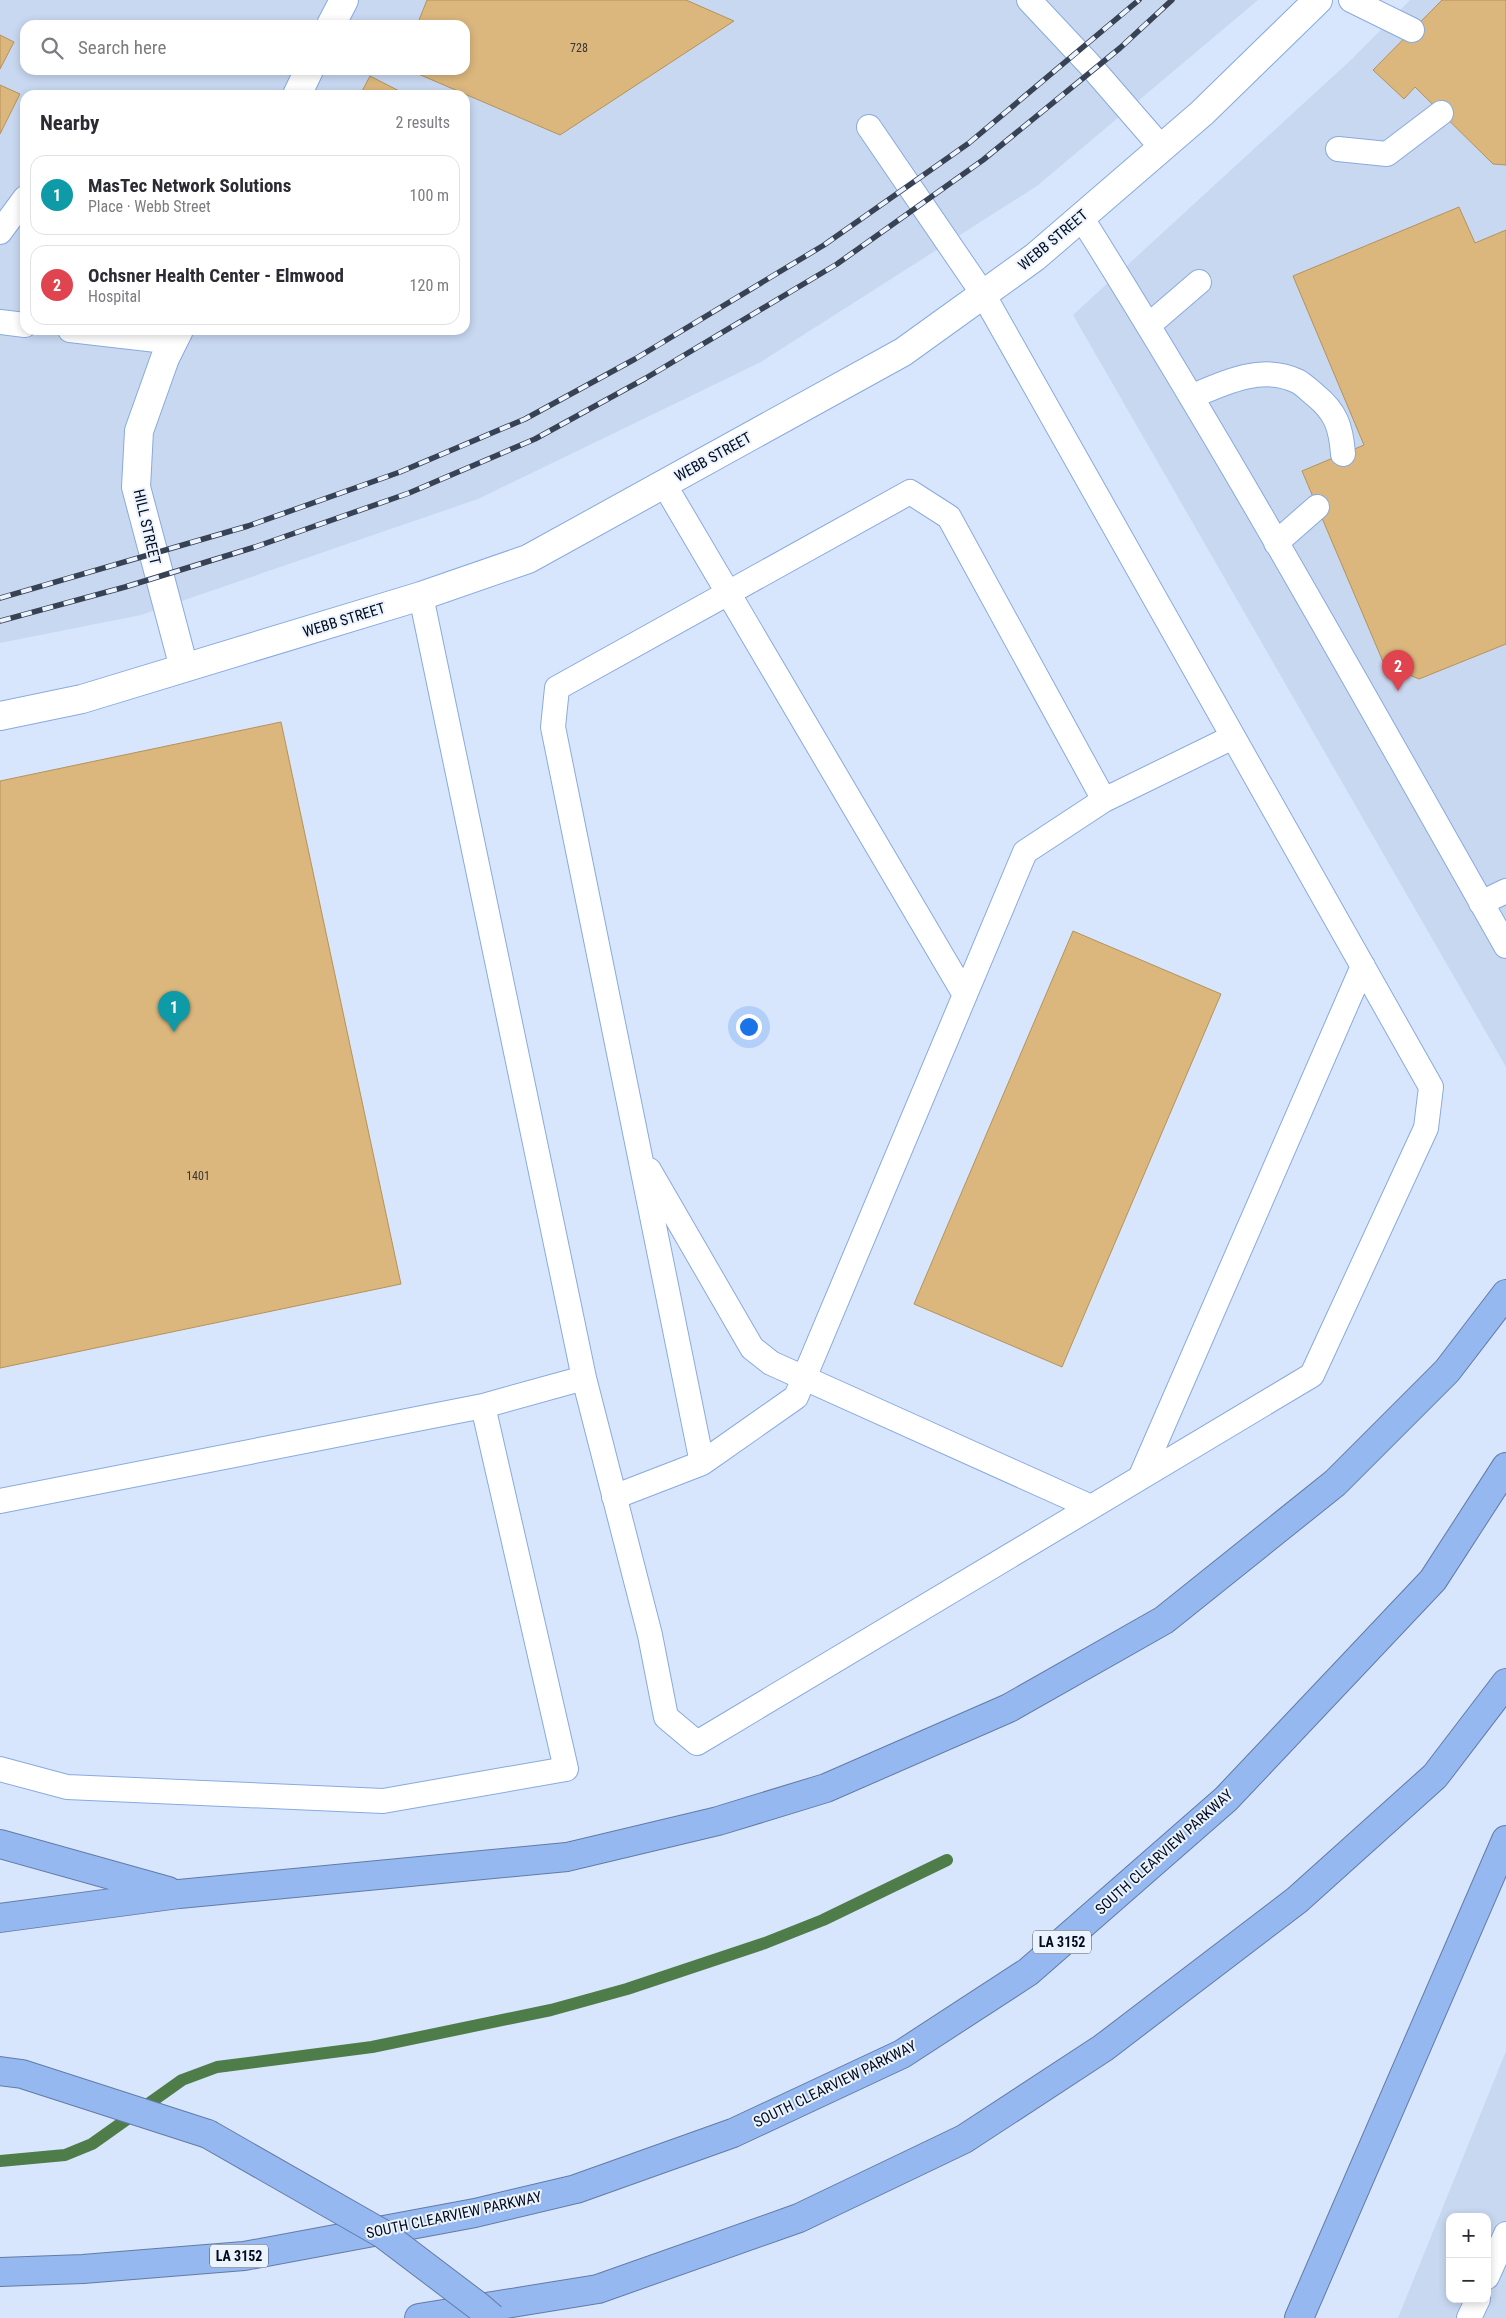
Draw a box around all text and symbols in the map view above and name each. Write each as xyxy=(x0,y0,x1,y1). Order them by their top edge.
search box xyxy=(20,20,470,75)
icon: search xyxy=(38,34,66,62)
text: Search here xyxy=(78,36,166,59)
house number: 728 xyxy=(570,41,588,55)
text: Nearby xyxy=(40,111,99,135)
text: 2 results xyxy=(395,113,450,132)
text: MasTec Network Solutions xyxy=(88,174,291,197)
text: 1 xyxy=(53,186,61,205)
text: 100 m xyxy=(410,186,449,205)
text: Place · Webb Street xyxy=(88,197,211,216)
street label: WEBB STREET xyxy=(1015,206,1092,274)
text: Ochsner Health Center - Elmwood xyxy=(88,264,344,287)
text: 2 xyxy=(53,276,61,295)
text: 120 m xyxy=(410,276,449,295)
text: Hospital xyxy=(88,287,141,306)
street label: WEBB STREET xyxy=(671,428,755,486)
street label: HILL STREET xyxy=(130,487,164,567)
street label: WEBB STREET xyxy=(301,599,388,641)
pin: 2 xyxy=(1382,650,1414,691)
pin: 1 xyxy=(158,991,190,1032)
your location xyxy=(736,1014,762,1040)
house number: 1401 xyxy=(186,1169,210,1183)
street label: SOUTH CLEARVIEW PARKWAY xyxy=(1092,1785,1237,1919)
road number: LA 3152 xyxy=(1033,1930,1091,1954)
street label: SOUTH CLEARVIEW PARKWAY xyxy=(751,2037,919,2131)
street label: SOUTH CLEARVIEW PARKWAY xyxy=(365,2188,543,2242)
map controls xyxy=(1446,2213,1491,2303)
button: + xyxy=(1446,2213,1491,2258)
road number: LA 3152 xyxy=(210,2244,268,2268)
button: − xyxy=(1446,2258,1491,2303)

